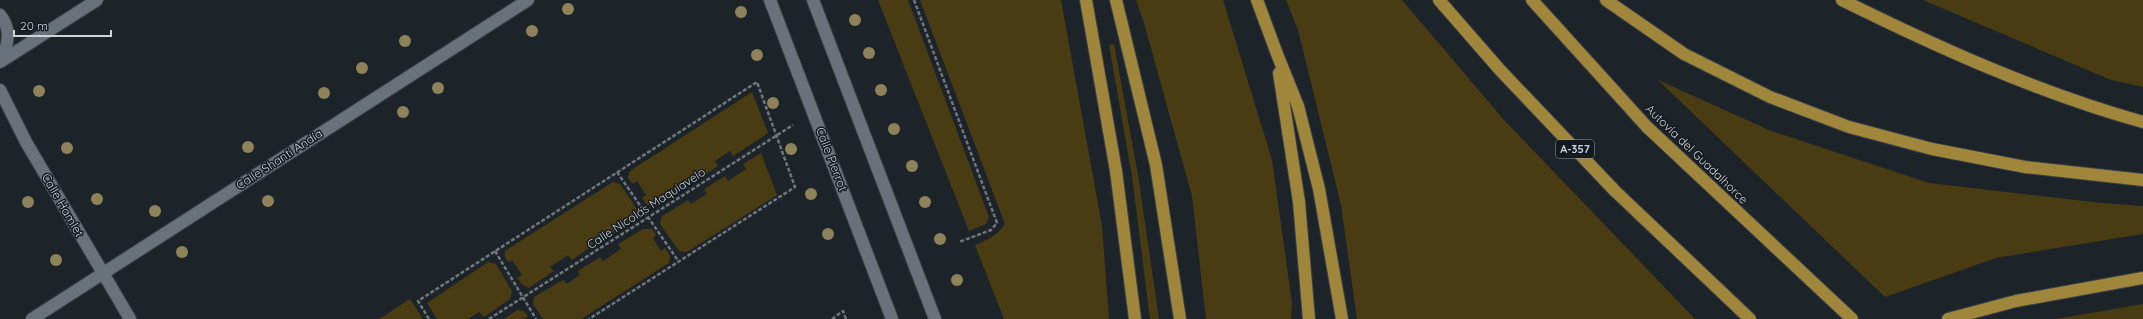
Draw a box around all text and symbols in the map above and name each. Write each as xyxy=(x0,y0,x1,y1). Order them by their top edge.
scale bar xyxy=(14,12,111,38)
text: 20 m xyxy=(20,18,48,33)
street label: Autovía del Guadalhorce xyxy=(1643,101,1751,207)
street label: Calle Shanti Andía xyxy=(233,125,325,193)
street label: Calle Pierrot xyxy=(813,125,851,193)
road number: A-357 xyxy=(1556,140,1594,158)
street label: Calle Nicolás Maquiavelo xyxy=(584,164,708,252)
street label: Calle Hamlet xyxy=(39,171,87,239)

